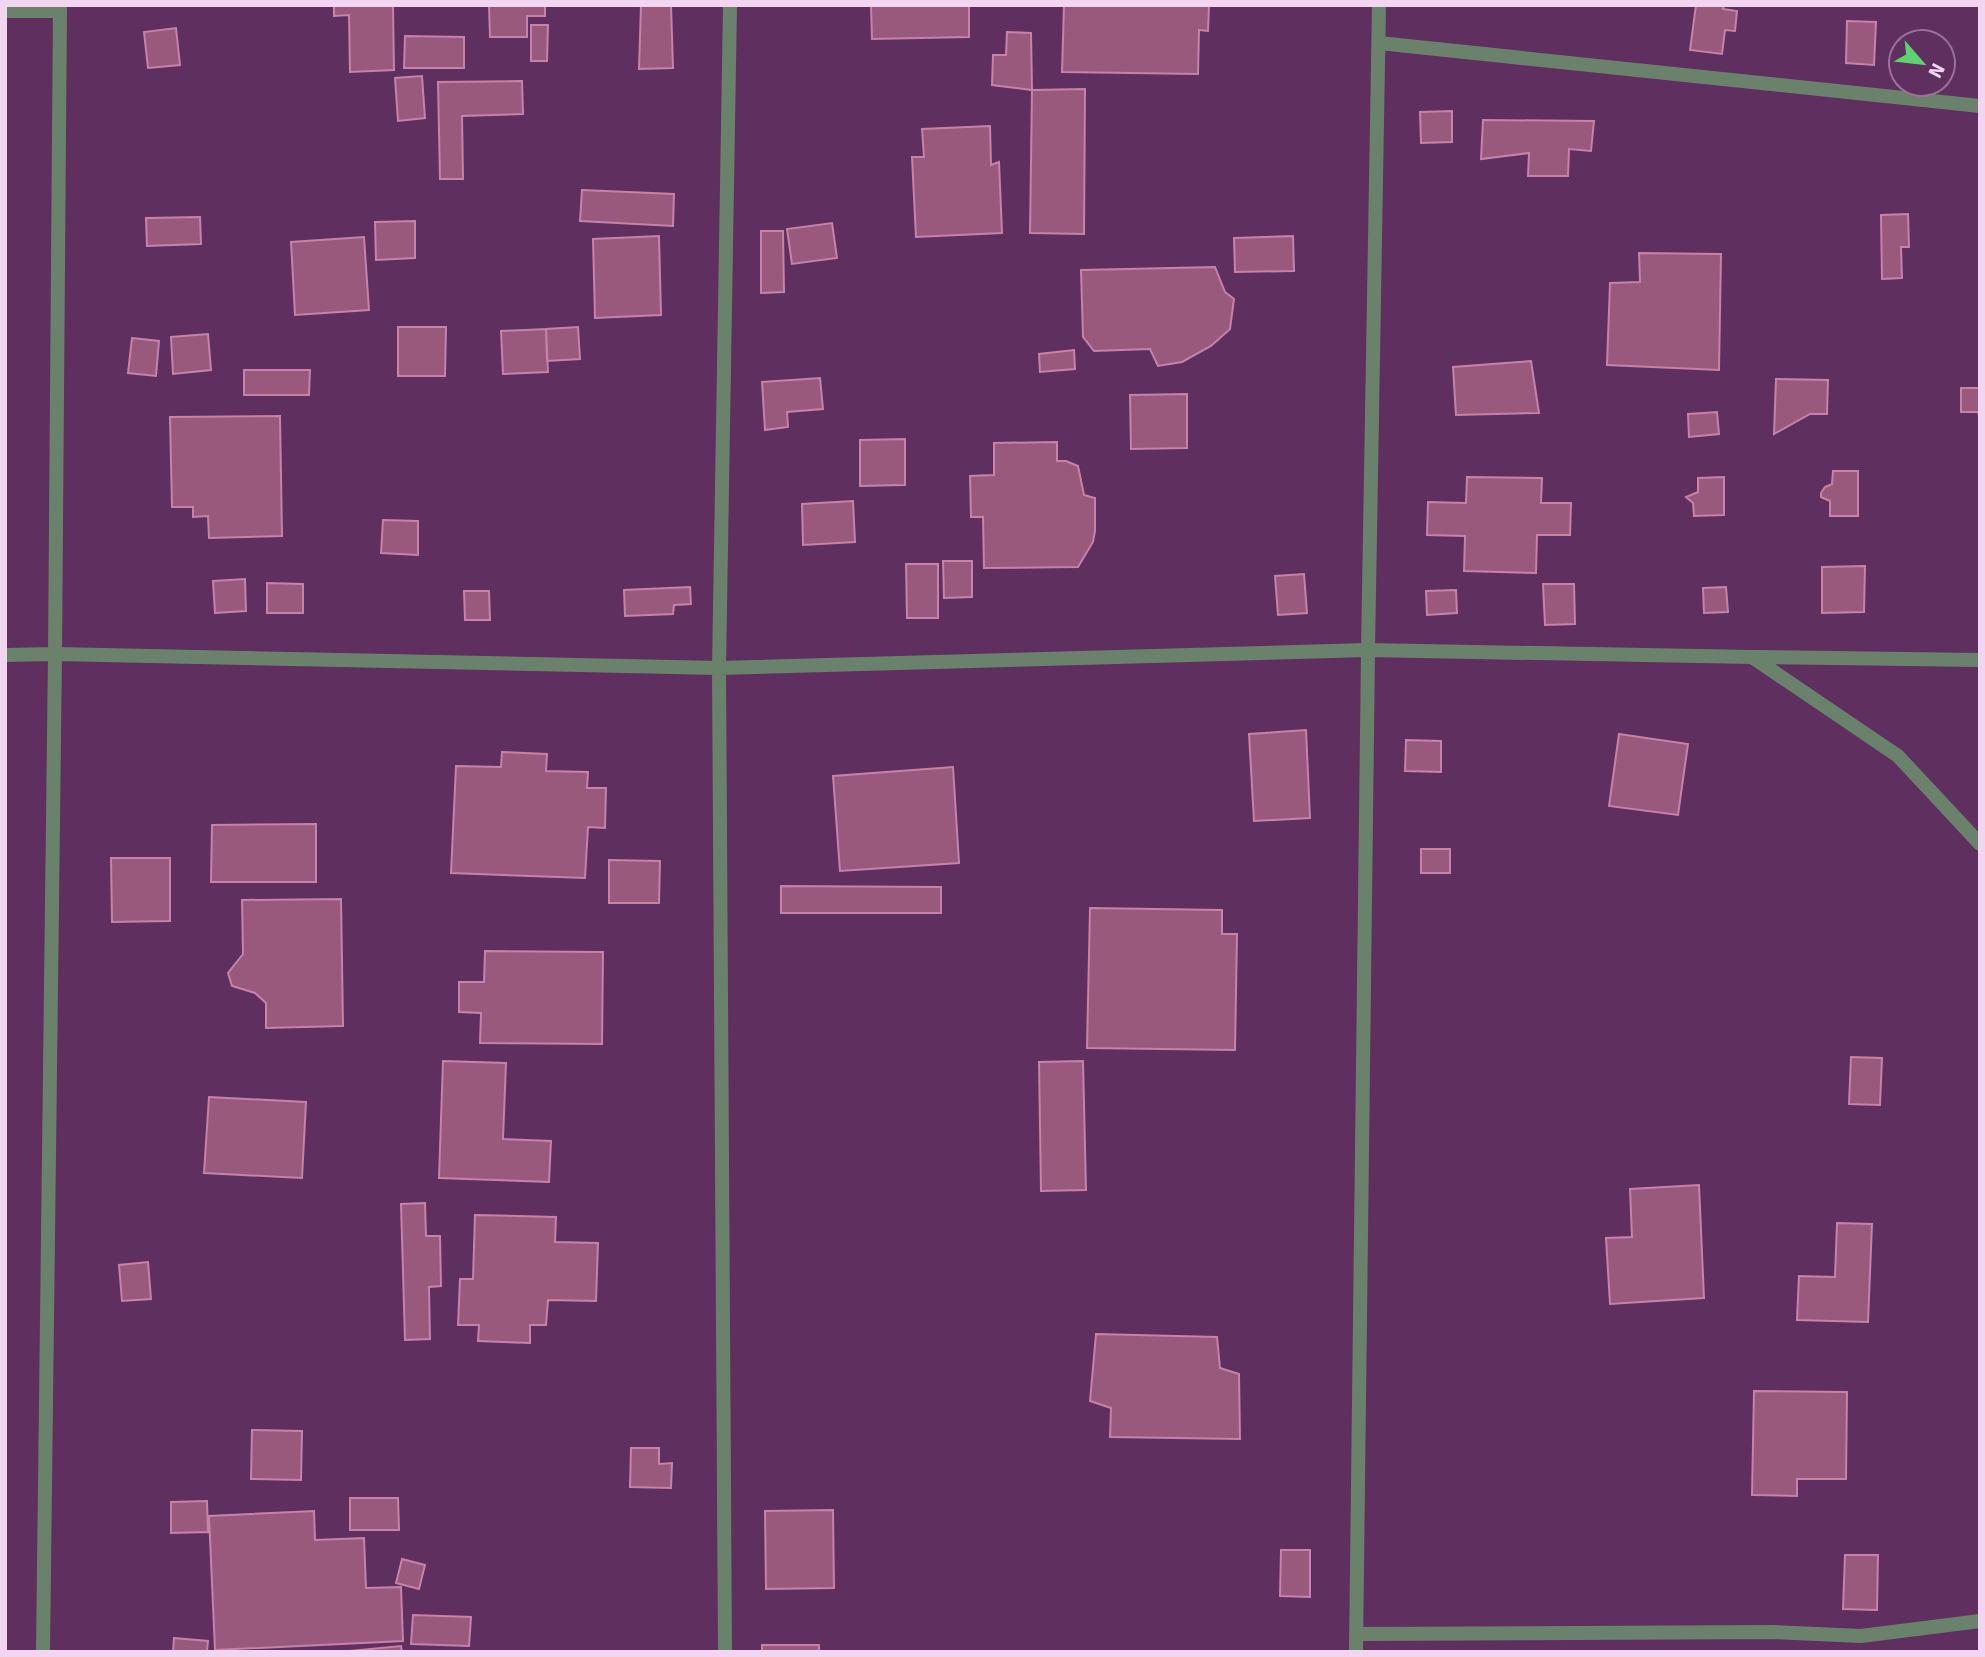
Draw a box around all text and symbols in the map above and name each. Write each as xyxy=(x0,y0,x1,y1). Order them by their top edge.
north arrow xyxy=(1887,28,1957,98)
text: N xyxy=(1922,59,1950,82)

